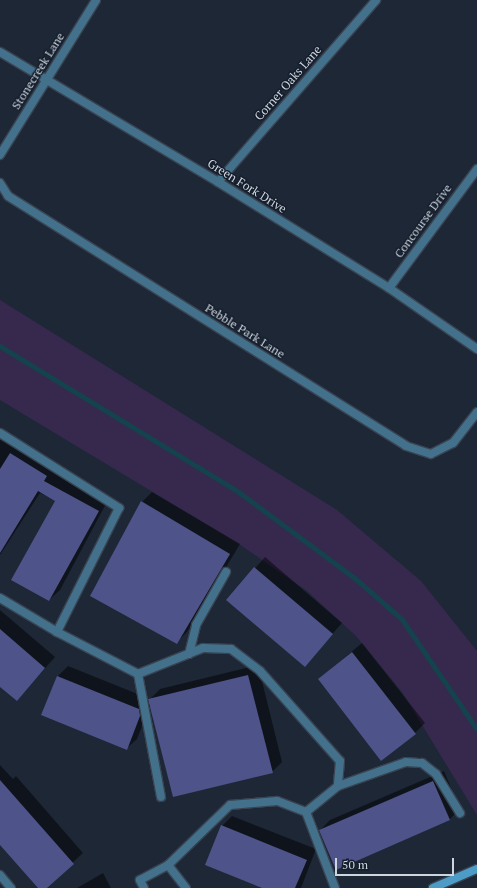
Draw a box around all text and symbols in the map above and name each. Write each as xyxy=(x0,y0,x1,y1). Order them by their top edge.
street label: Stonecreek Lane xyxy=(9,30,67,112)
street label: Corner Oaks Lane xyxy=(252,43,324,123)
street label: Green Fork Drive xyxy=(205,156,289,216)
street label: Concourse Drive xyxy=(391,181,455,261)
street label: Pebble Park Lane xyxy=(203,301,287,361)
scale bar xyxy=(337,850,456,876)
text: 50 m xyxy=(342,857,368,872)

